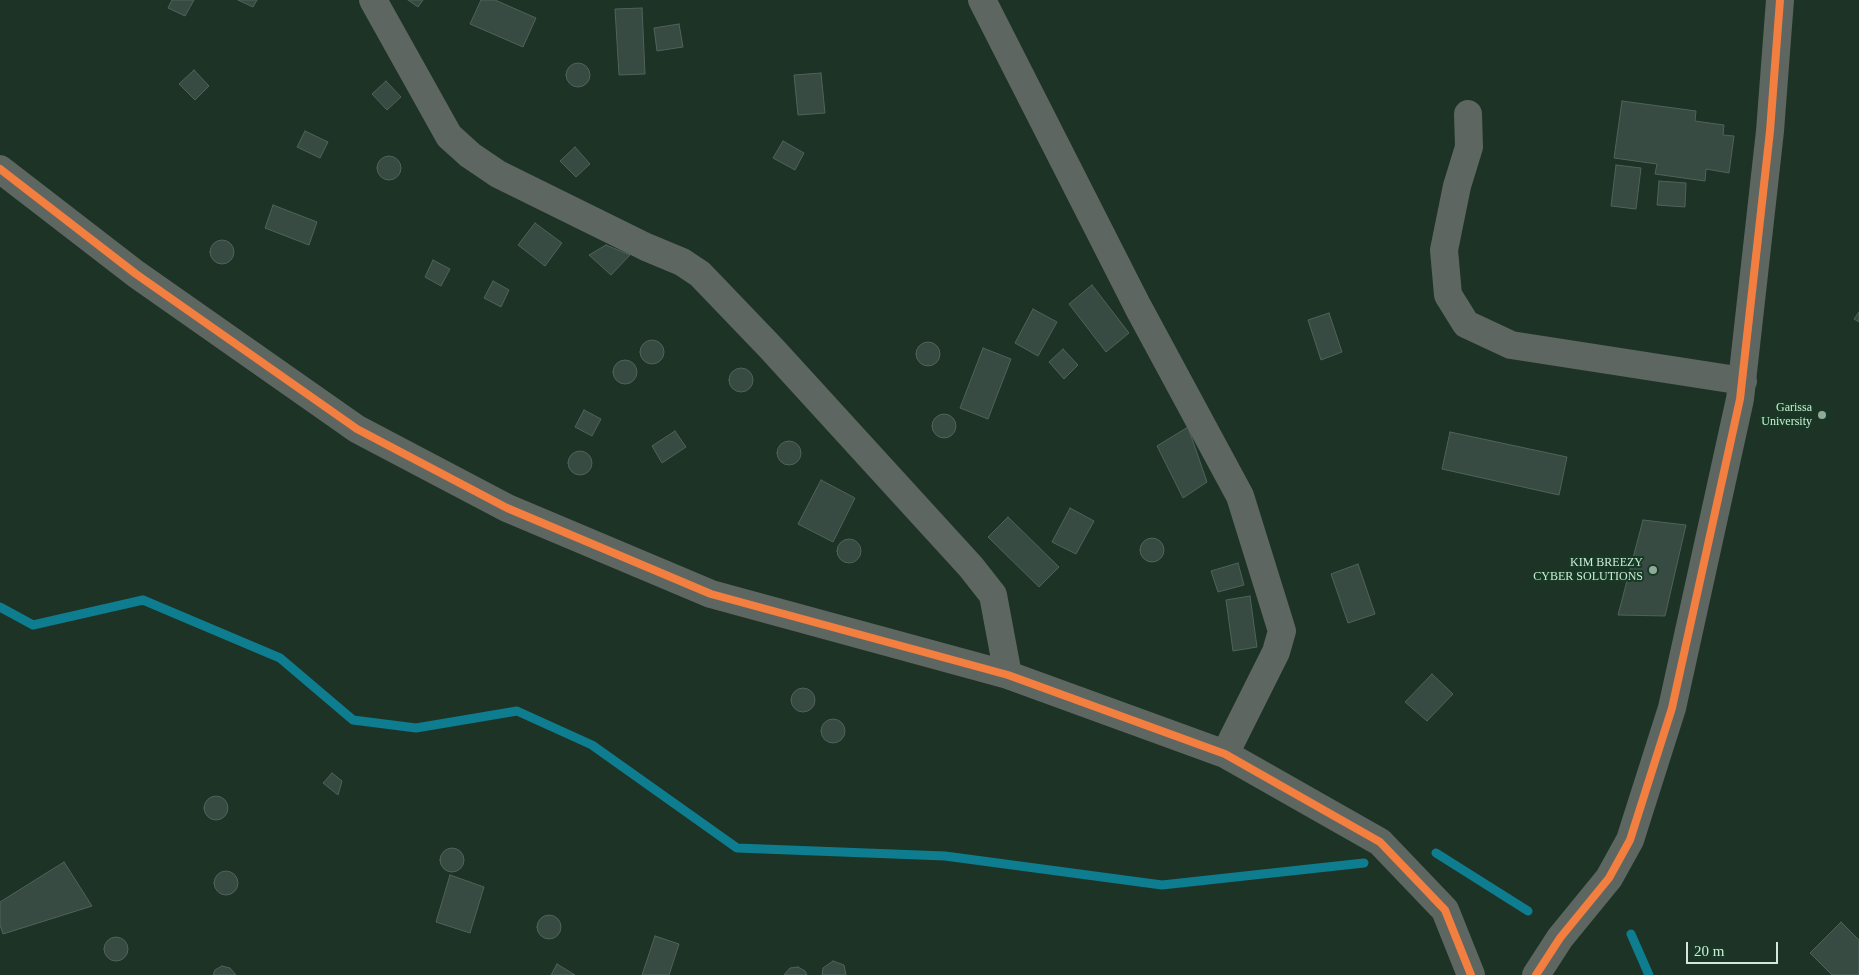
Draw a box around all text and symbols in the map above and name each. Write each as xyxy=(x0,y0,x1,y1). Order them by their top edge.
place label: Garissa University xyxy=(1761,401,1812,429)
marker: Garissa University xyxy=(1816,409,1828,421)
place label: KIM BREEZY CYBER SOLUTIONS xyxy=(1533,556,1643,584)
marker: KIM BREEZY CYBER SOLUTIONS xyxy=(1647,564,1659,576)
scale bar xyxy=(1689,932,1782,964)
text: 20 m xyxy=(1694,943,1724,959)

